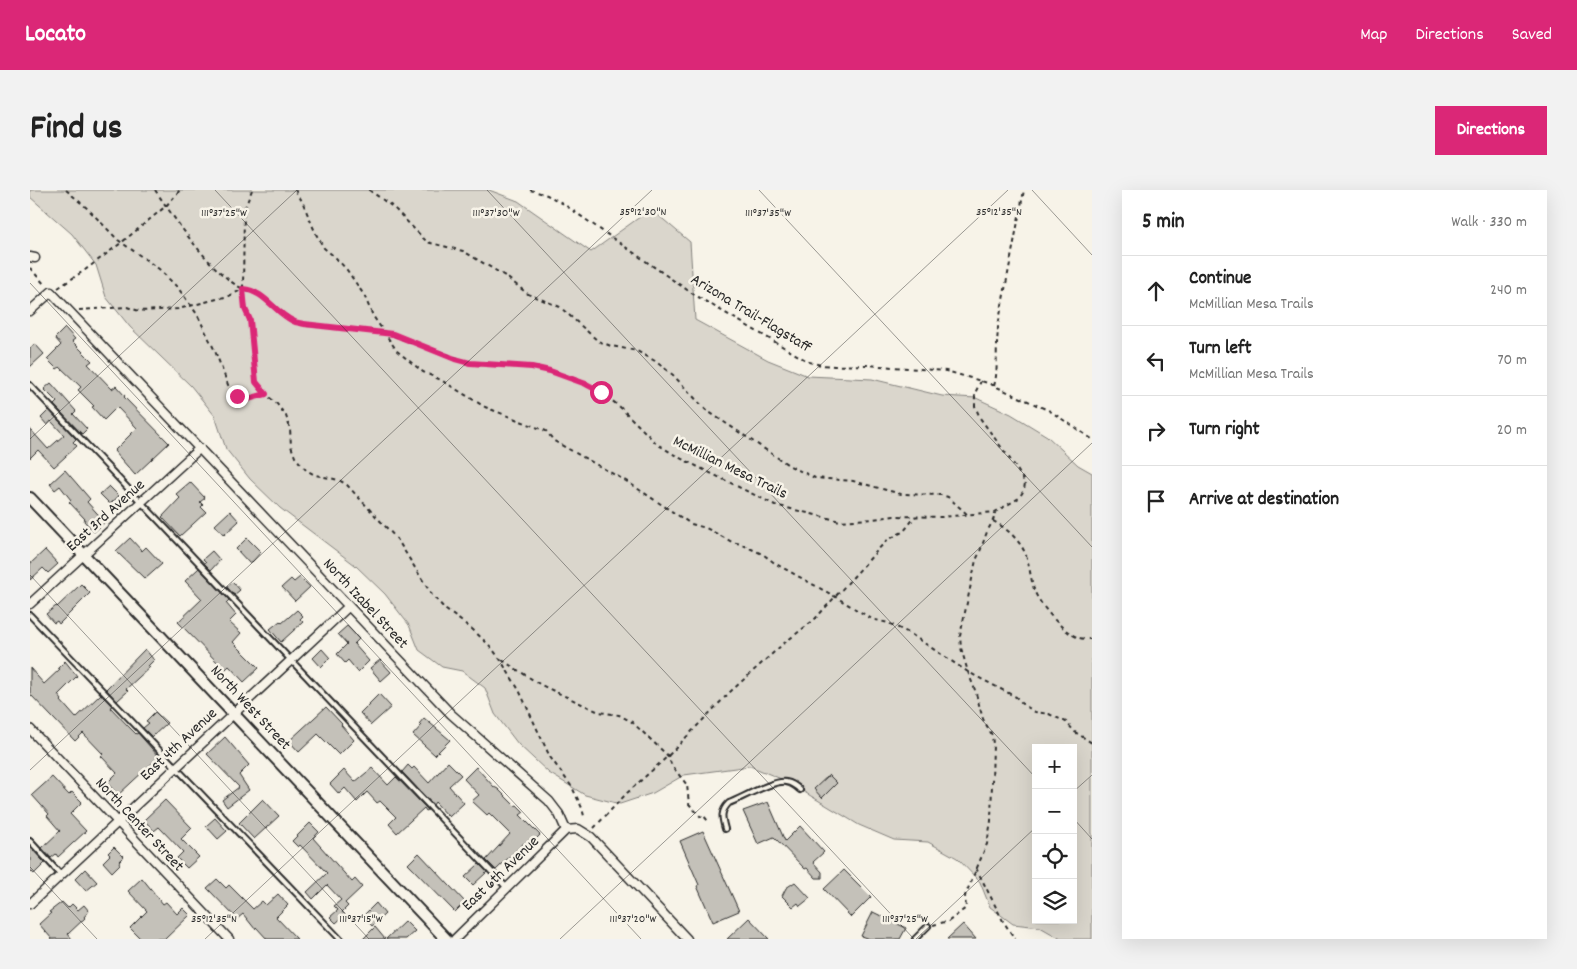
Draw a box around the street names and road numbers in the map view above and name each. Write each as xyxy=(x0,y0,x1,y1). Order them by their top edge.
street label: Arizona Trail-Flagstaff xyxy=(686,269,816,359)
street label: McMillian Mesa Trails xyxy=(669,430,791,506)
street label: East 3rd Avenue xyxy=(61,474,151,558)
street label: North Izabel Street xyxy=(317,553,413,655)
street label: North West Street xyxy=(204,660,296,756)
street label: East 4th Avenue xyxy=(135,703,223,787)
street label: North Center Street xyxy=(89,773,189,877)
street label: East 6th Avenue xyxy=(457,831,545,917)

